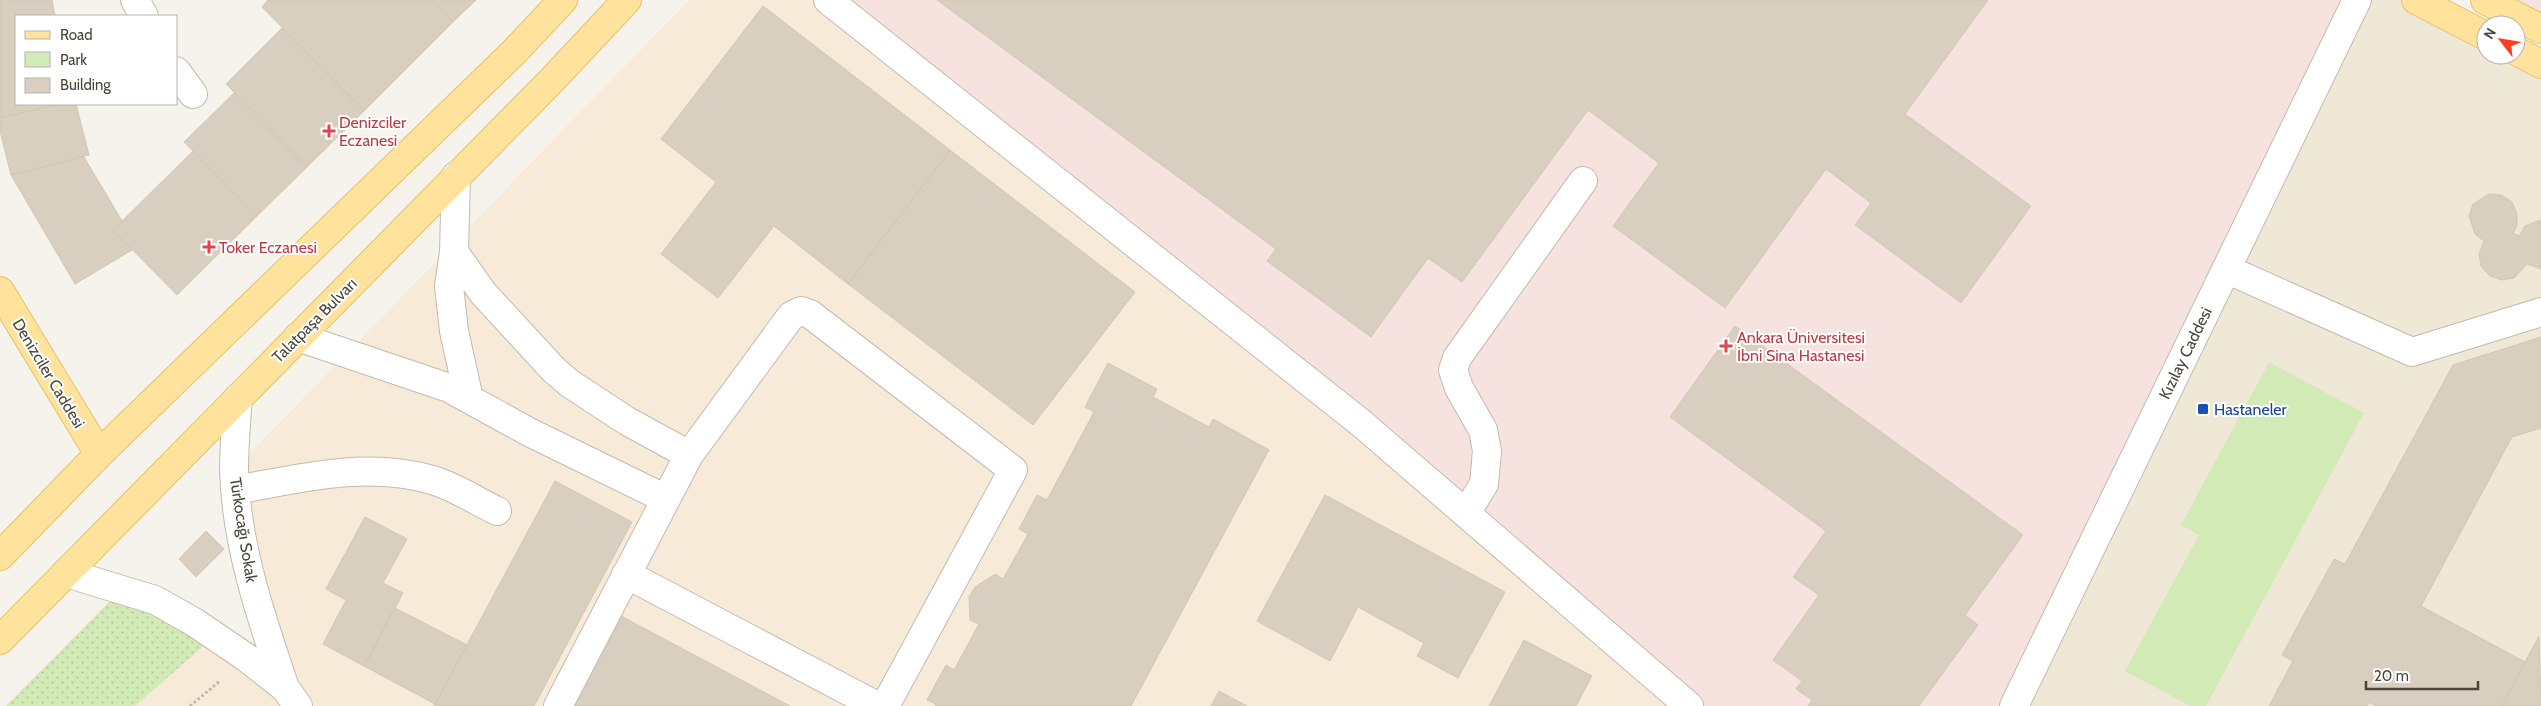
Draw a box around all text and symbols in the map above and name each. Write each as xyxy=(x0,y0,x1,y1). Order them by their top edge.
legend xyxy=(15,15,178,105)
north arrow xyxy=(2476,15,2526,65)
text: N xyxy=(2480,24,2500,42)
text: Road xyxy=(60,26,93,44)
text: Park xyxy=(60,51,87,69)
text: Building xyxy=(60,76,111,94)
place label: Denizciler Eczanesi xyxy=(339,113,407,150)
marker: Denizciler Eczanesi xyxy=(323,125,335,137)
place label: Toker Eczanesi xyxy=(219,238,317,257)
marker: Toker Eczanesi xyxy=(203,241,215,253)
street label: Talatpaşa Bulvarı xyxy=(268,274,361,367)
street label: Kızılay Caddesi xyxy=(2155,304,2216,402)
street label: Denizciler Caddesi xyxy=(8,315,89,431)
place label: Ankara Üniversitesi İbni Sina Hastanesi xyxy=(1737,328,1865,365)
marker: Ankara Üniversitesi İbni Sina Hastanesi xyxy=(1719,339,1733,353)
place label: Hastaneler xyxy=(2214,400,2288,419)
marker: Hastaneler xyxy=(2196,402,2210,416)
street label: Türkocağı Sokak xyxy=(226,476,261,585)
scale bar xyxy=(2366,658,2478,690)
text: 20 m xyxy=(2374,667,2409,685)

